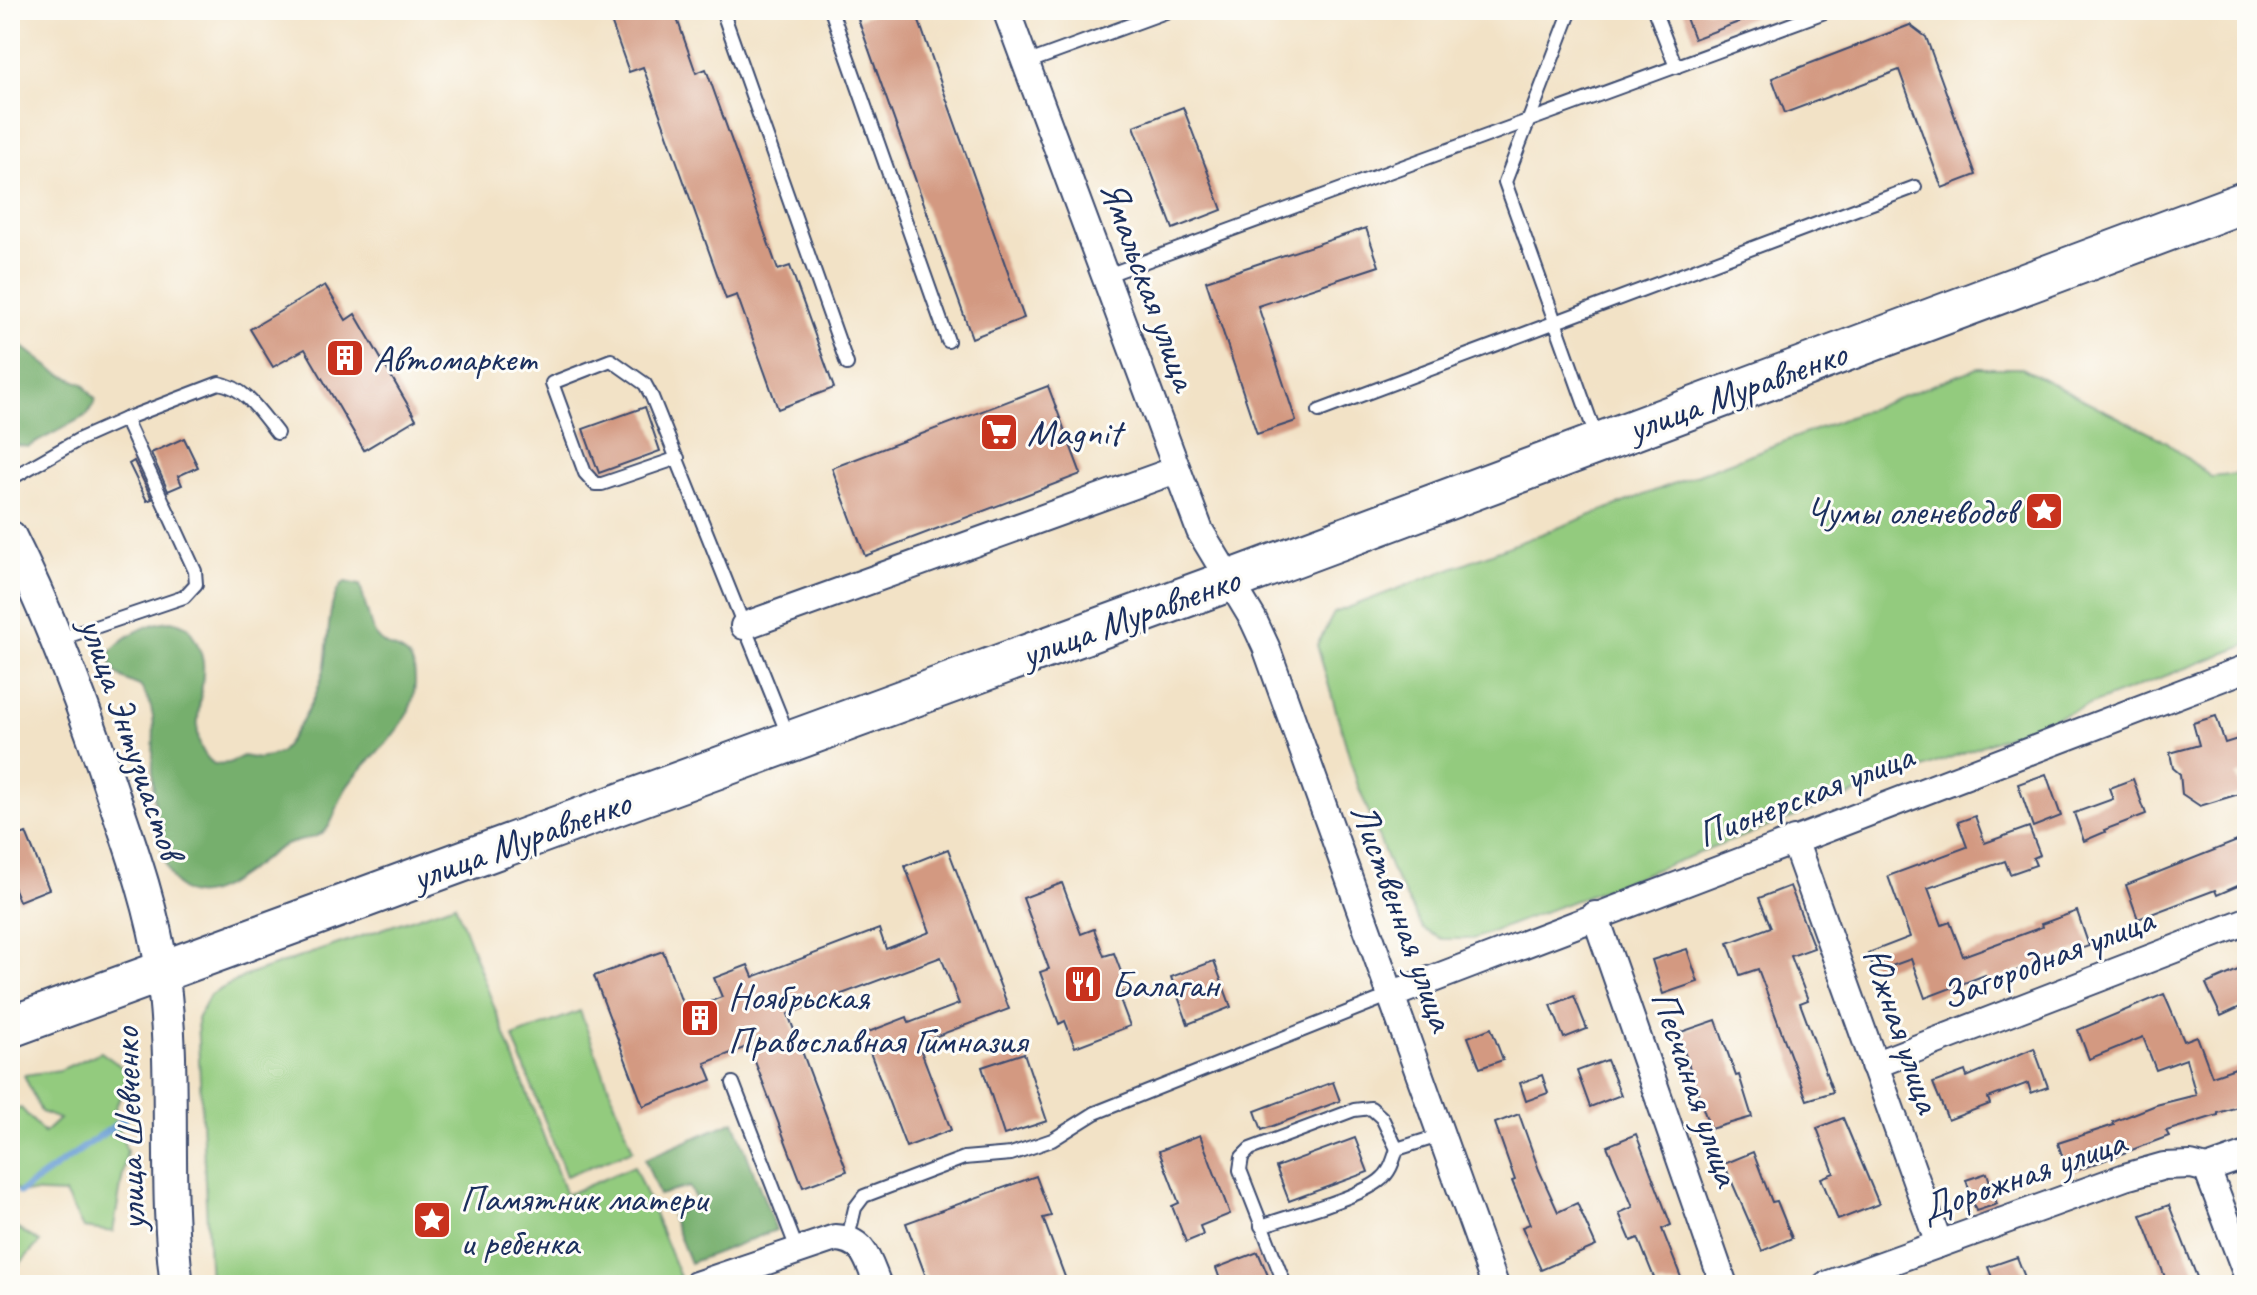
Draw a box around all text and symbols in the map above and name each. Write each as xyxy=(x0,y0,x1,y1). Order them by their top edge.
street label: Ямальская улица xyxy=(1089,174,1210,399)
street label: улица Муравленко xyxy=(1620,329,1855,453)
place label: Автомаркет xyxy=(373,335,539,382)
building icon: Автомаркет xyxy=(324,337,366,379)
place label: Magnit xyxy=(1027,409,1127,456)
supermarket icon: Magnit xyxy=(978,411,1020,453)
place label: Чумы оленеводов xyxy=(1806,488,2022,535)
place icon: Чумы оленеводов xyxy=(2023,490,2065,532)
street label: улица Муравленко xyxy=(1013,555,1248,679)
street label: улица Энтузиастов xyxy=(68,610,197,870)
street label: Пионерская улица xyxy=(1690,731,1922,858)
street label: улица Муравленко xyxy=(404,778,639,902)
street label: Лиственная улица xyxy=(1340,797,1467,1039)
street label: Загородная улица xyxy=(1934,895,2162,1020)
street label: Южная улица xyxy=(1852,942,1953,1121)
place label: Балаган xyxy=(1111,961,1221,1008)
restaurant icon: Балаган xyxy=(1062,963,1104,1005)
place label: Ноябрьская Православная Гимназия xyxy=(728,973,1030,1064)
street label: Песчаная улица xyxy=(1641,984,1752,1194)
building icon: Ноябрьская Православная Гимназия xyxy=(679,997,721,1039)
street label: улица Шевченко xyxy=(102,1025,156,1233)
street label: Дорожная улица xyxy=(1914,1117,2134,1232)
place label: Памятник матери и ребенка xyxy=(460,1175,710,1266)
place icon: Памятник матери и ребенка xyxy=(411,1199,453,1241)

